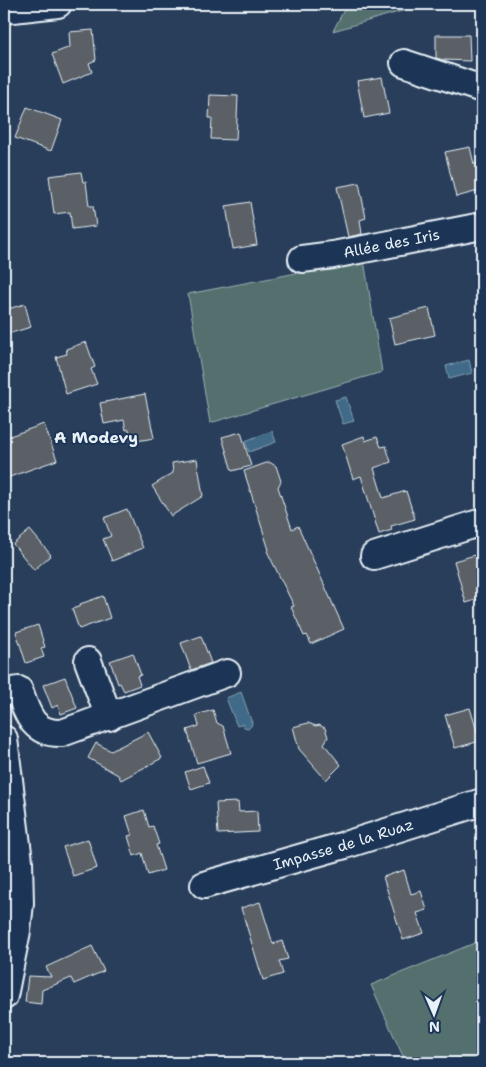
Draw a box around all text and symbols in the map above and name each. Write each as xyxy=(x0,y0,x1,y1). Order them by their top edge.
street label: Allée des Iris xyxy=(342,224,442,263)
district label: A Modevy xyxy=(54,427,138,448)
street label: Impasse de la Ruaz xyxy=(271,814,416,875)
north arrow xyxy=(408,990,458,1040)
text: N xyxy=(429,1018,440,1036)

